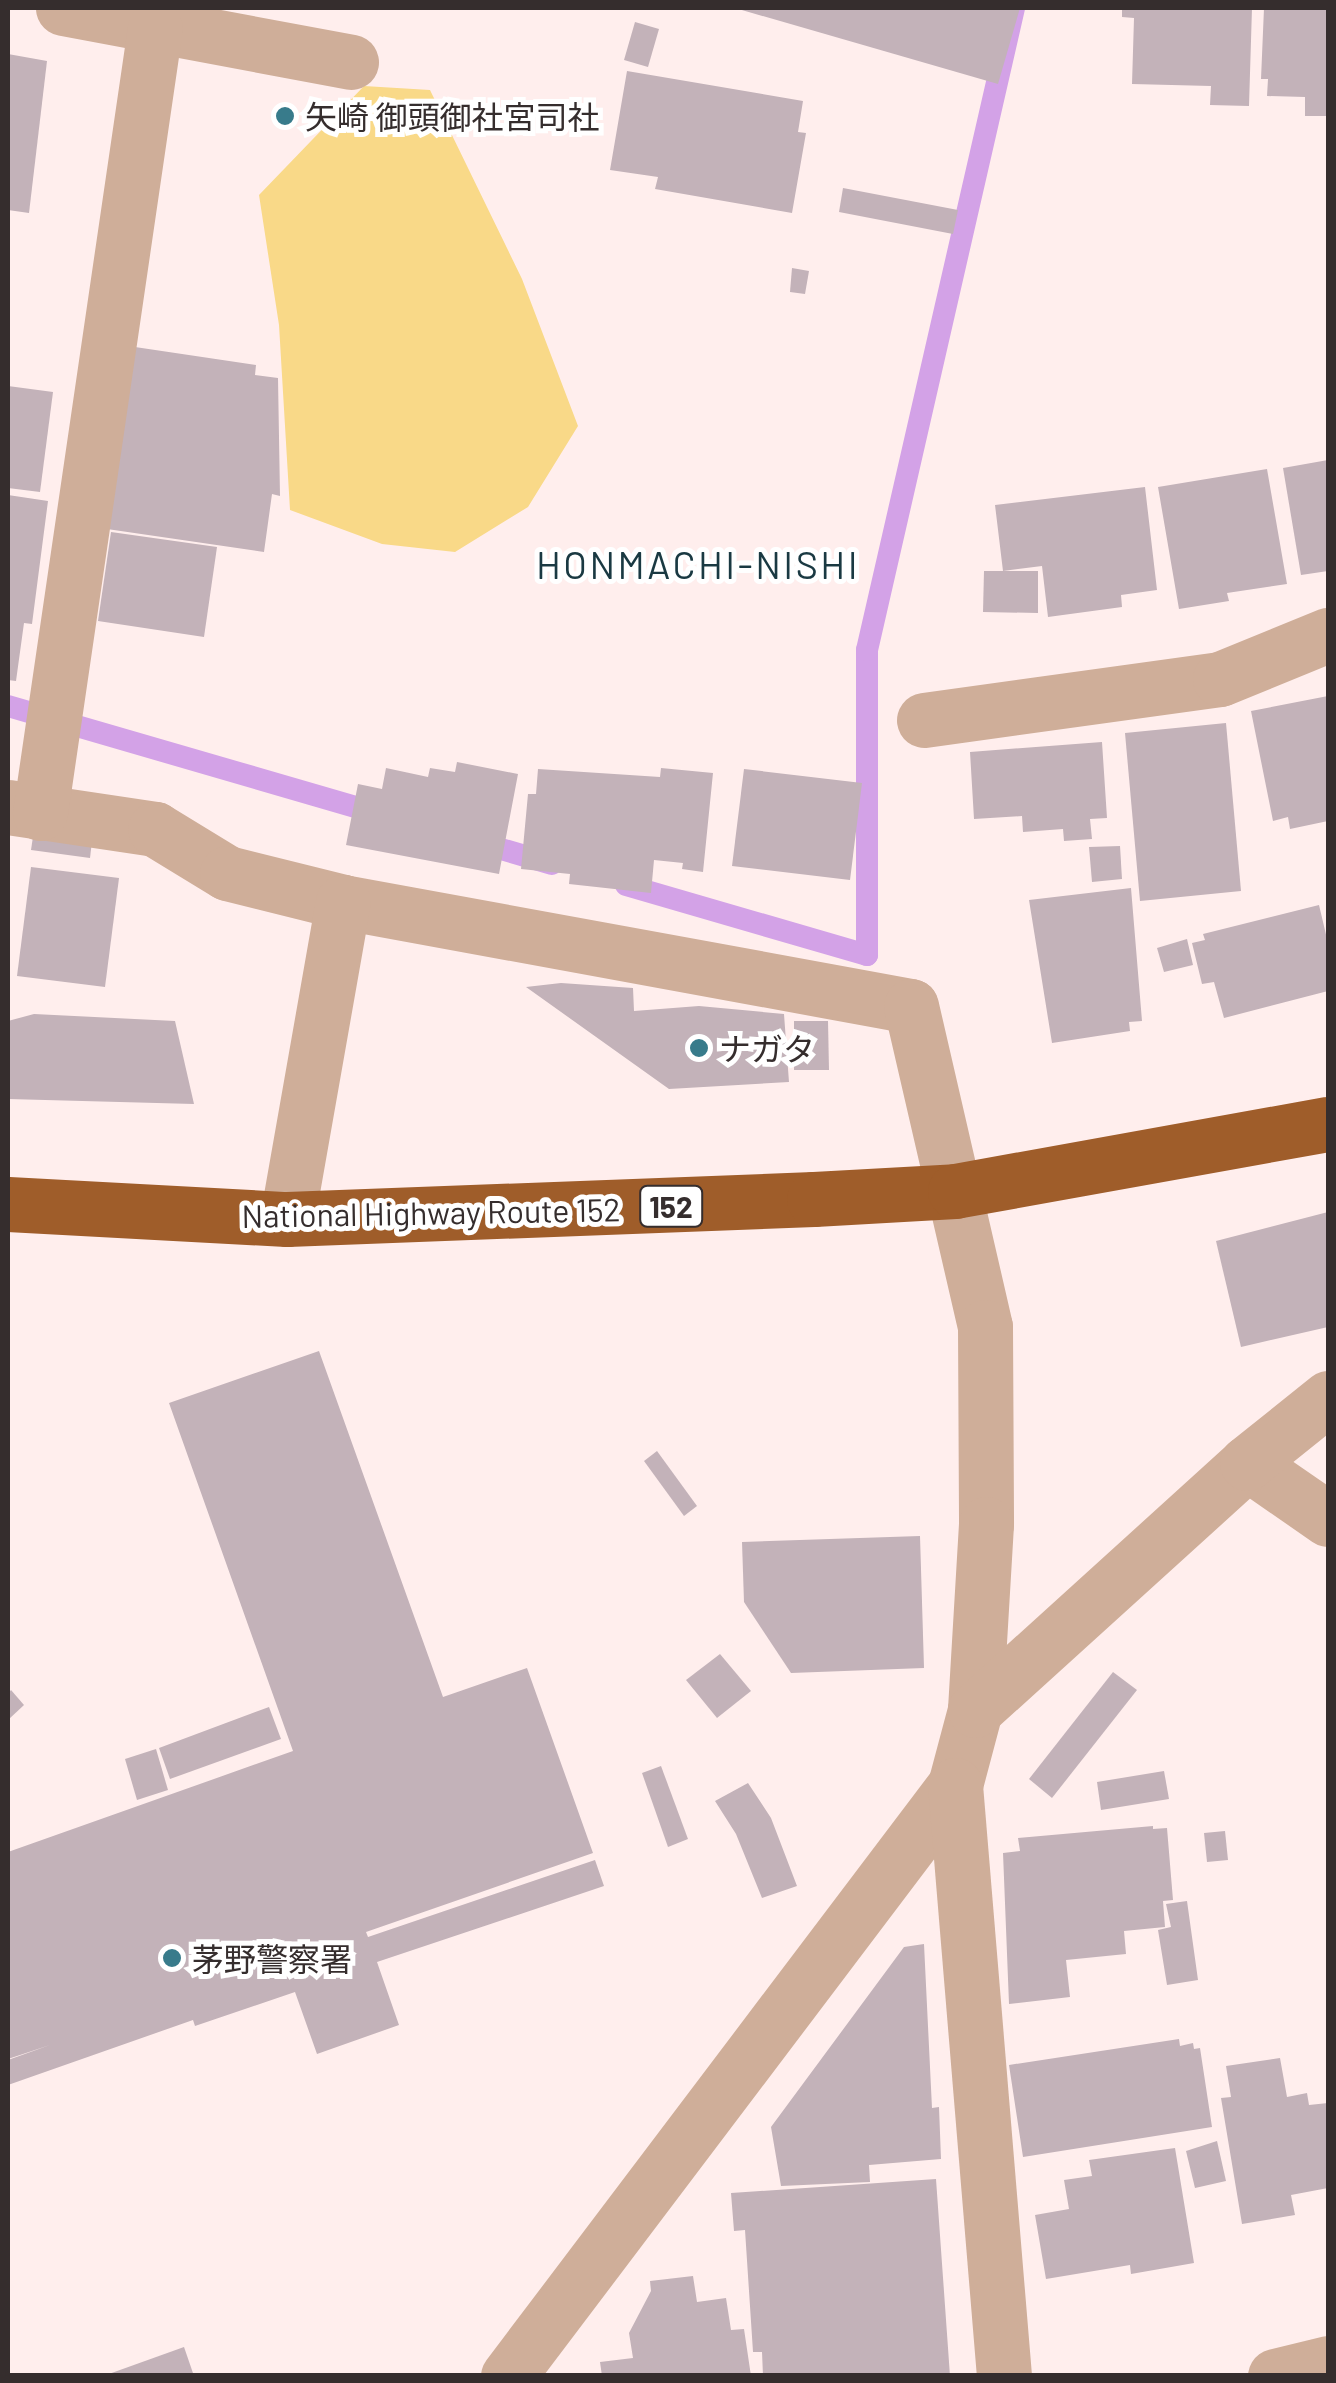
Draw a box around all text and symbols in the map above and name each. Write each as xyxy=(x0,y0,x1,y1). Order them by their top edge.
place label: 矢崎 御頭御社宮司社 xyxy=(305,97,599,135)
marker: 矢崎 御頭御社宮司社 xyxy=(274,105,296,127)
district label: HONMACHI-NISHI xyxy=(536,542,860,588)
place label: ナガタ xyxy=(719,1029,815,1067)
marker: ナガタ xyxy=(688,1037,710,1059)
road number: 152 xyxy=(638,1181,704,1231)
street label: National Highway Route 152 xyxy=(241,1189,621,1235)
place label: 茅野警察署 xyxy=(192,1939,352,1977)
marker: 茅野警察署 xyxy=(161,1947,183,1969)

